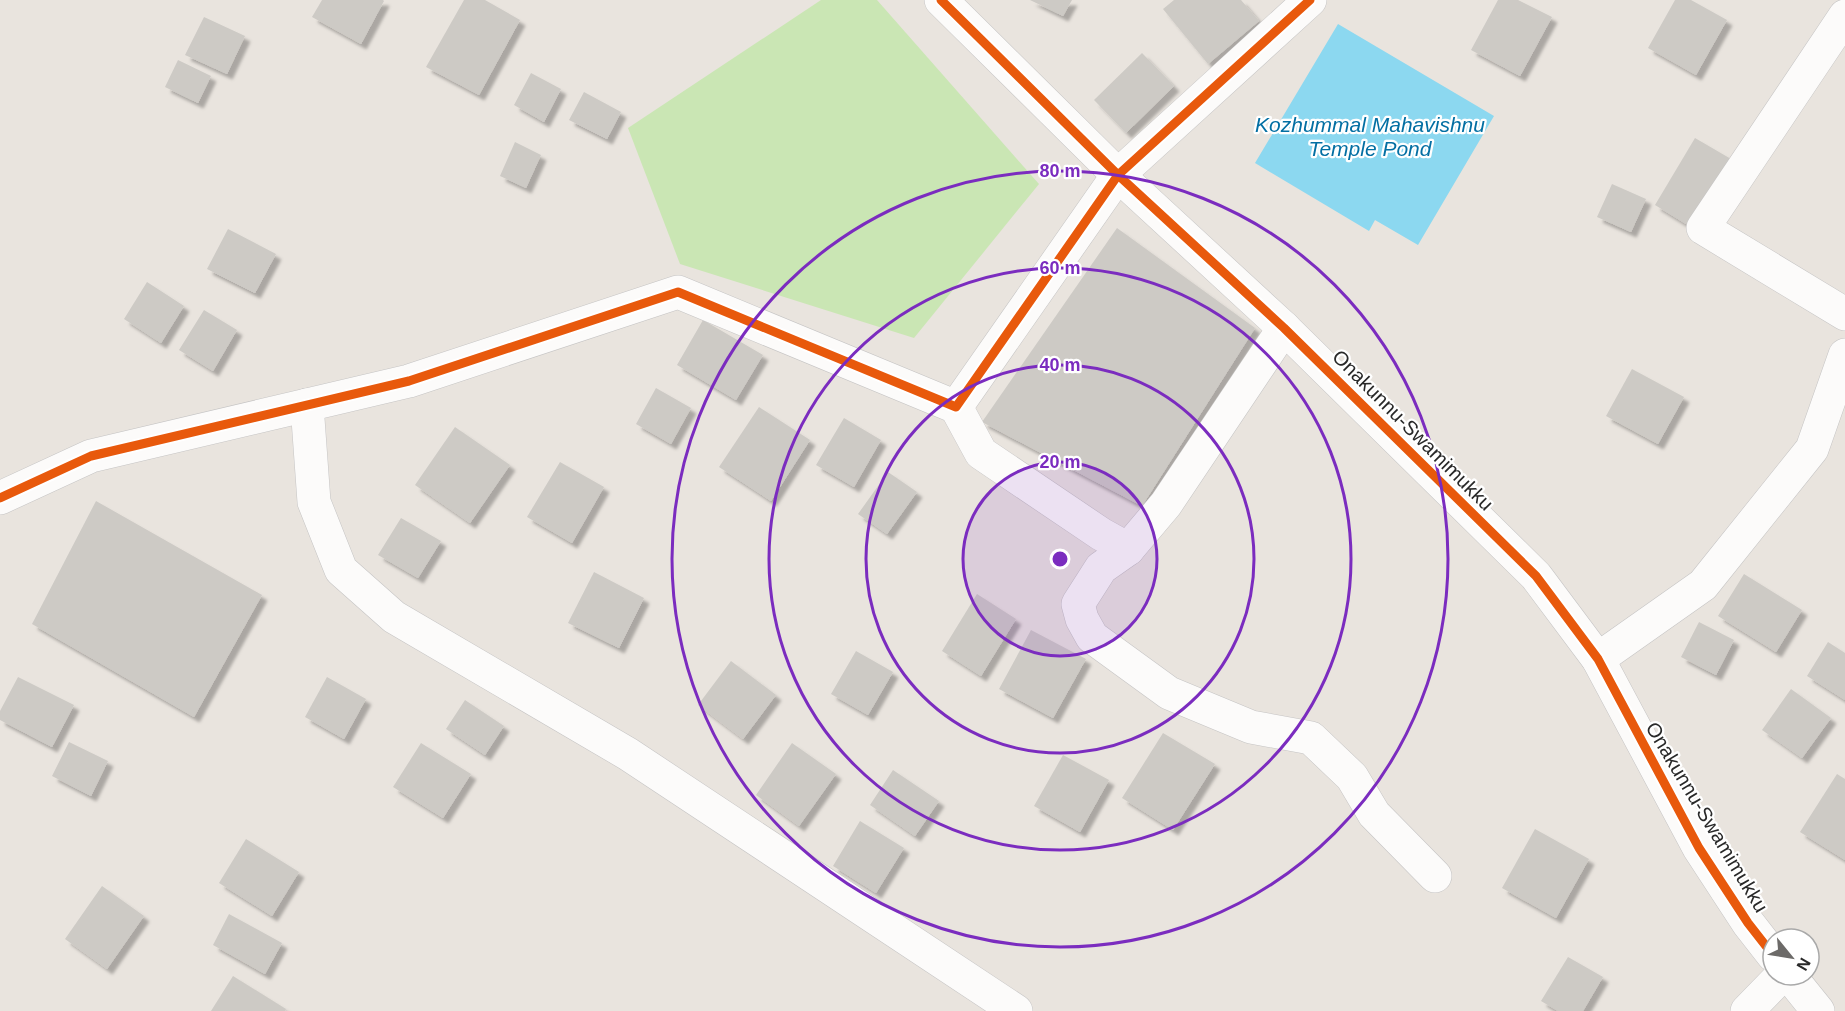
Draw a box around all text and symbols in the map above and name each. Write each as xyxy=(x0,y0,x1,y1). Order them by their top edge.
water label: Kozhummal Mahavishnu Temple Pond xyxy=(1255,113,1485,160)
text: 80 m xyxy=(1039,161,1081,181)
text: 60 m xyxy=(1039,258,1081,278)
street label: Onakunnu-Swamimukku xyxy=(1328,345,1498,515)
text: 40 m xyxy=(1039,355,1081,375)
text: 20 m xyxy=(1039,452,1081,472)
centre of rings xyxy=(1050,549,1070,569)
street label: Onakunnu-Swamimukku xyxy=(1641,718,1773,916)
north arrow xyxy=(1761,927,1821,987)
text: N xyxy=(1793,955,1814,974)

